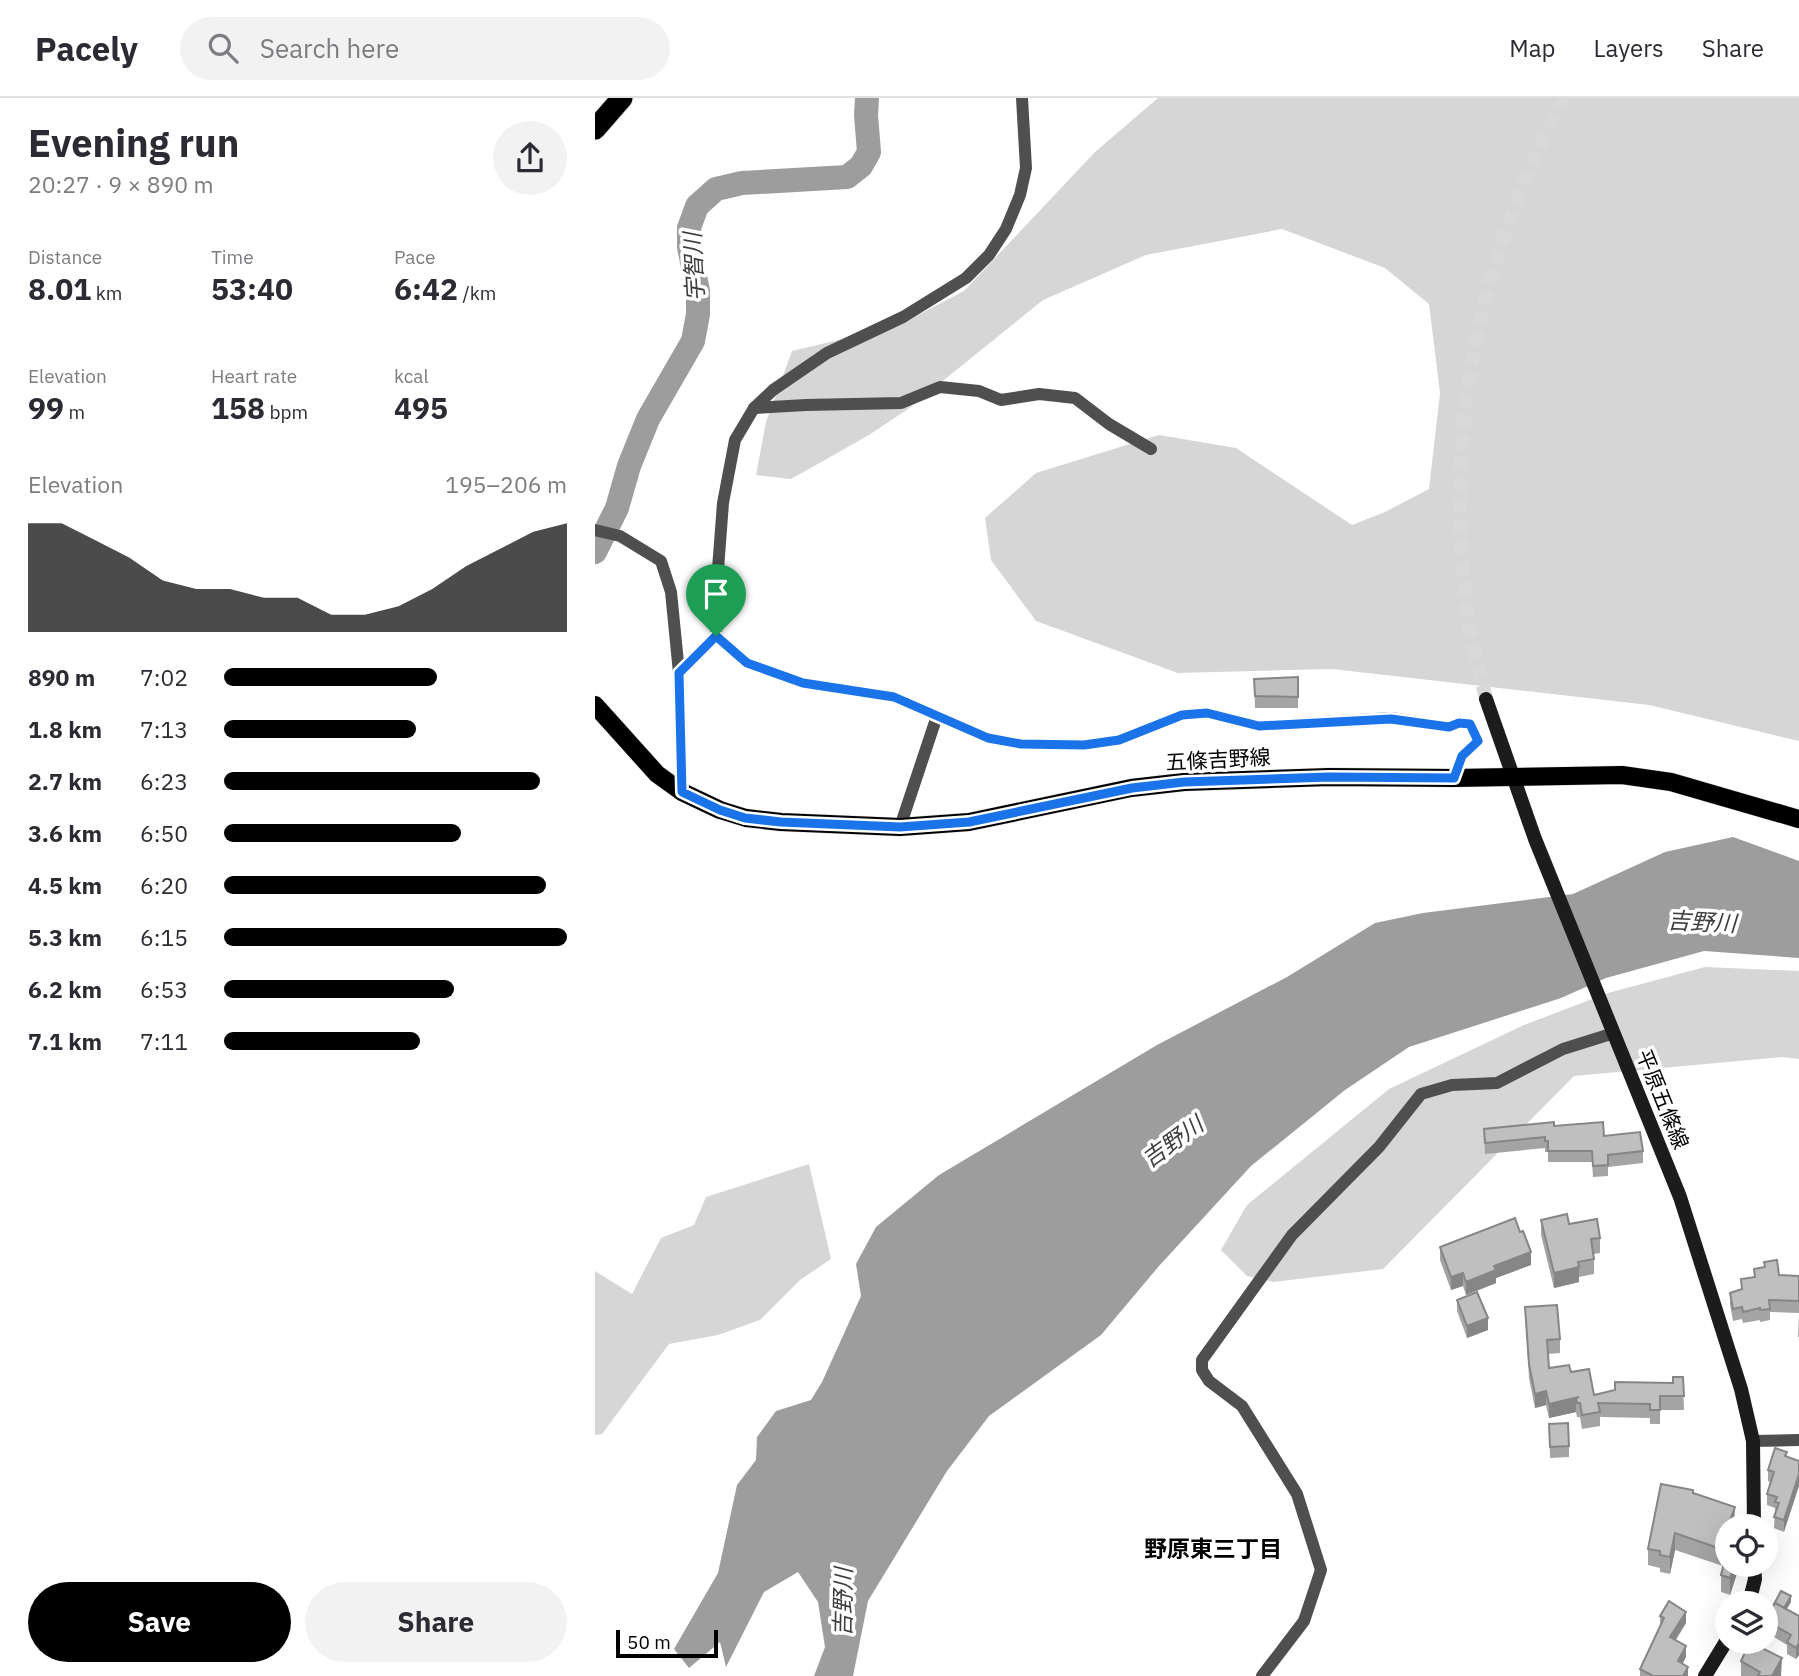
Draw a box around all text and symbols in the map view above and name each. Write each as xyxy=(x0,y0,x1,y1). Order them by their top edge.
search box xyxy=(180,17,670,80)
text: Pacely xyxy=(35,27,138,70)
icon: search xyxy=(204,29,242,67)
text: Search here xyxy=(260,31,399,65)
text: Map xyxy=(1509,32,1556,64)
text: Layers xyxy=(1594,32,1664,64)
text: Share xyxy=(1702,32,1764,64)
text: Evening run xyxy=(28,118,239,167)
button: share xyxy=(493,121,567,195)
text: 20:27 · 9 × 890 m xyxy=(28,169,214,199)
water label: 宇智川 xyxy=(676,229,710,302)
text: Distance xyxy=(28,245,102,269)
text: Time xyxy=(211,245,254,269)
text: Pace xyxy=(394,245,435,269)
text: 8.01 xyxy=(28,269,91,308)
text: 53:40 xyxy=(211,269,293,308)
text: 6:42 xyxy=(394,269,458,308)
text: km xyxy=(91,281,122,305)
text: /km xyxy=(458,281,496,305)
text: Elevation xyxy=(28,364,107,388)
text: Heart rate xyxy=(211,364,297,388)
text: kcal xyxy=(394,364,429,388)
text: 99 xyxy=(28,388,64,427)
text: 158 xyxy=(211,388,265,427)
text: 495 xyxy=(394,388,448,427)
text: m xyxy=(64,400,85,424)
text: bpm xyxy=(265,400,308,424)
text: Elevation xyxy=(28,469,123,499)
text: 195–206 m xyxy=(445,469,567,499)
pin xyxy=(686,564,746,636)
icon: arrive xyxy=(697,575,735,613)
text: 890 m xyxy=(28,662,95,692)
text: 7:02 xyxy=(140,662,188,692)
text: 1.8 km xyxy=(28,714,102,744)
text: 7:13 xyxy=(140,714,188,744)
street label: 五條吉野線 xyxy=(1165,742,1271,776)
text: 2.7 km xyxy=(28,766,102,796)
text: 6:23 xyxy=(140,766,188,796)
text: 3.6 km xyxy=(28,818,102,848)
text: 6:50 xyxy=(140,818,188,848)
text: 4.5 km xyxy=(28,870,102,900)
text: 6:20 xyxy=(140,870,188,900)
water label: 吉野川 xyxy=(1667,904,1740,938)
text: 5.3 km xyxy=(28,922,102,952)
text: 6:15 xyxy=(140,922,188,952)
text: 6.2 km xyxy=(28,974,102,1004)
text: 6:53 xyxy=(140,974,188,1004)
text: 7.1 km xyxy=(28,1026,102,1056)
text: 7:11 xyxy=(140,1026,188,1056)
street label: 平原五條線 xyxy=(1630,1045,1696,1153)
water label: 吉野川 xyxy=(1135,1107,1211,1173)
map controls xyxy=(1715,1514,1778,1654)
button: locate xyxy=(1715,1514,1778,1577)
district label: 野原東三丁目 xyxy=(1144,1533,1282,1563)
water label: 吉野川 xyxy=(826,1564,858,1637)
button: Save xyxy=(28,1582,291,1662)
button: Share xyxy=(305,1582,567,1662)
button: layers xyxy=(1715,1591,1778,1654)
scale bar xyxy=(616,1627,717,1659)
text: 50 m xyxy=(627,1630,671,1654)

